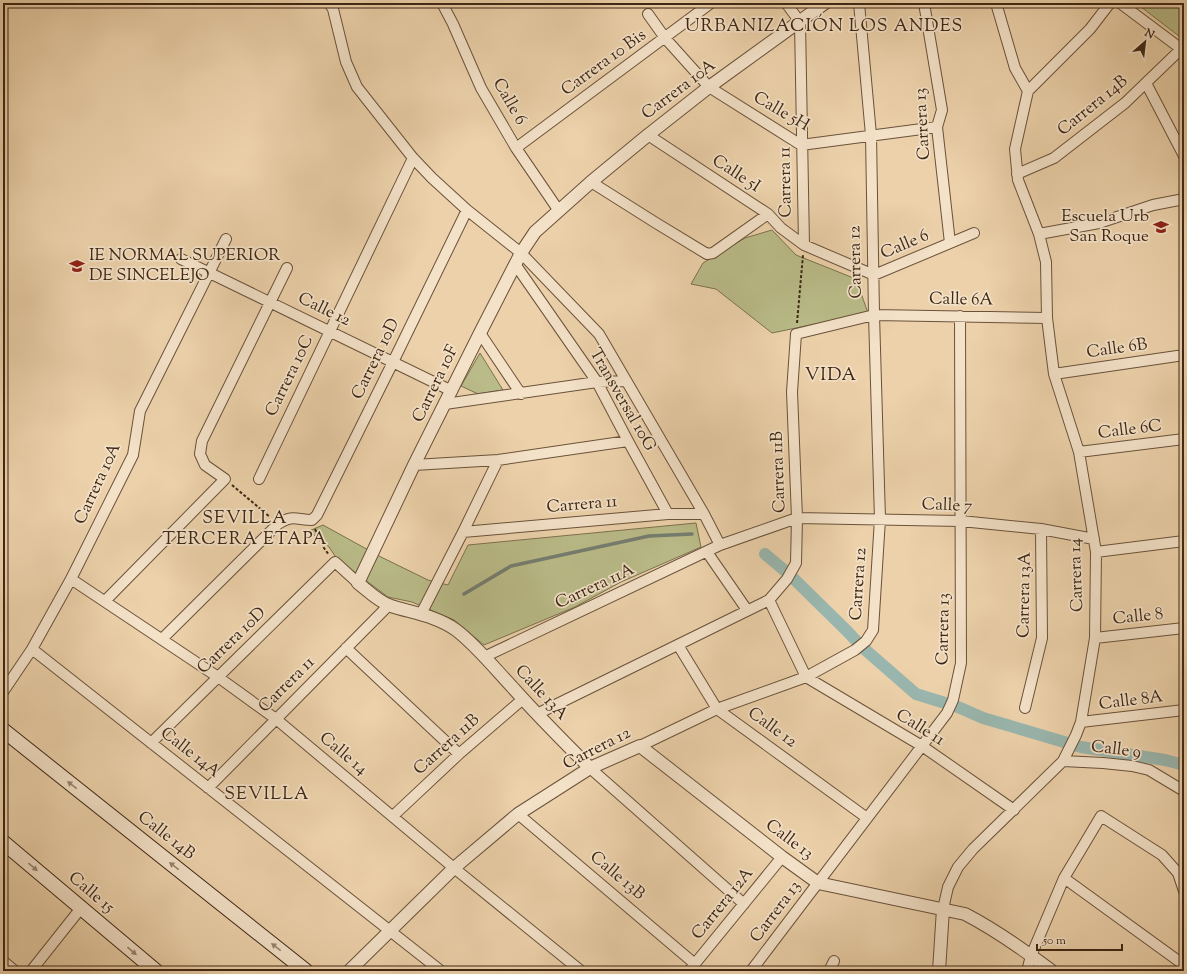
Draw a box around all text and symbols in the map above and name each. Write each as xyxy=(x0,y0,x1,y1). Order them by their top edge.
district label: URBANIZACIÓN LOS ANDES xyxy=(685,13,963,40)
north arrow xyxy=(1125,22,1165,62)
street label: Carrera 10 Bis xyxy=(556,24,652,102)
text: N xyxy=(1141,24,1157,43)
street label: Carrera 10A xyxy=(637,54,721,126)
street label: Carrera 14B xyxy=(1053,70,1134,142)
street label: Calle 6 xyxy=(486,74,532,130)
street label: Calle 5H xyxy=(748,86,814,138)
street label: Carrera 13 xyxy=(909,87,937,161)
street label: Carrera 11 xyxy=(773,146,799,218)
street label: Calle 5I xyxy=(707,149,765,199)
place label: Escuela Urb San Roque xyxy=(1061,205,1149,249)
school or university icon: Escuela Urb San Roque xyxy=(1152,218,1170,236)
street label: Calle 6 xyxy=(877,224,933,266)
street label: Carrera 12 xyxy=(843,225,869,299)
place label: IE NORMAL SUPERIOR DE SINCELEJO xyxy=(89,244,281,288)
school or university icon: IE NORMAL SUPERIOR DE SINCELEJO xyxy=(68,257,86,275)
street label: Calle 12 xyxy=(294,287,354,333)
street label: Calle 6A xyxy=(929,287,993,313)
street label: Carrera 10D xyxy=(346,314,406,404)
street label: Carrera 10C xyxy=(260,331,320,421)
street label: Calle 6B xyxy=(1085,333,1149,365)
street label: Carrera 10F xyxy=(407,341,465,427)
street label: Transversal 10G xyxy=(583,344,661,456)
district label: VIDA xyxy=(805,363,857,389)
street label: Calle 6C xyxy=(1097,414,1163,446)
street label: Carrera 11B xyxy=(766,430,792,513)
street label: Carrera 10A xyxy=(69,439,127,529)
street label: Carrera 11 xyxy=(546,490,619,520)
street label: Calle 7 xyxy=(921,493,973,519)
district label: SEVILLA TERCERA ETAPA xyxy=(162,506,328,553)
street label: Carrera 14 xyxy=(1064,537,1090,612)
street label: Carrera 12 xyxy=(844,547,874,621)
street label: Carrera 13A xyxy=(1012,552,1038,638)
street label: Carrera 11A xyxy=(551,558,639,616)
street label: Carrera 13 xyxy=(931,593,957,665)
street label: Carrera 10D xyxy=(192,602,272,680)
street label: Calle 8 xyxy=(1112,602,1164,632)
street label: Carrera 11 xyxy=(253,651,321,719)
street label: Calle 13A xyxy=(509,660,573,726)
street label: Calle 8A xyxy=(1098,685,1165,717)
street label: Calle 12 xyxy=(742,702,802,754)
street label: Calle 11 xyxy=(891,704,949,753)
street label: Carrera 11B xyxy=(409,709,486,781)
street label: Calle 14A xyxy=(155,722,225,784)
street label: Carrera 12 xyxy=(559,722,635,776)
street label: Calle 14 xyxy=(314,727,373,782)
street label: Calle 9 xyxy=(1090,735,1142,765)
one-way arrow xyxy=(67,781,78,789)
district label: SEVILLA xyxy=(224,782,310,808)
street label: Calle 14B xyxy=(132,806,200,866)
street label: Calle 13 xyxy=(760,814,818,866)
street label: Calle 13B xyxy=(584,846,650,906)
one-way arrow xyxy=(169,862,180,870)
street label: Carrera 12A xyxy=(686,862,760,945)
one-way arrow xyxy=(28,863,38,872)
street label: Calle 15 xyxy=(63,867,119,920)
street label: Carrera 13 xyxy=(745,876,807,948)
scale bar xyxy=(1037,926,1122,952)
text: 50 m xyxy=(1042,932,1066,950)
one-way arrow xyxy=(270,942,281,951)
one-way arrow xyxy=(127,946,138,955)

